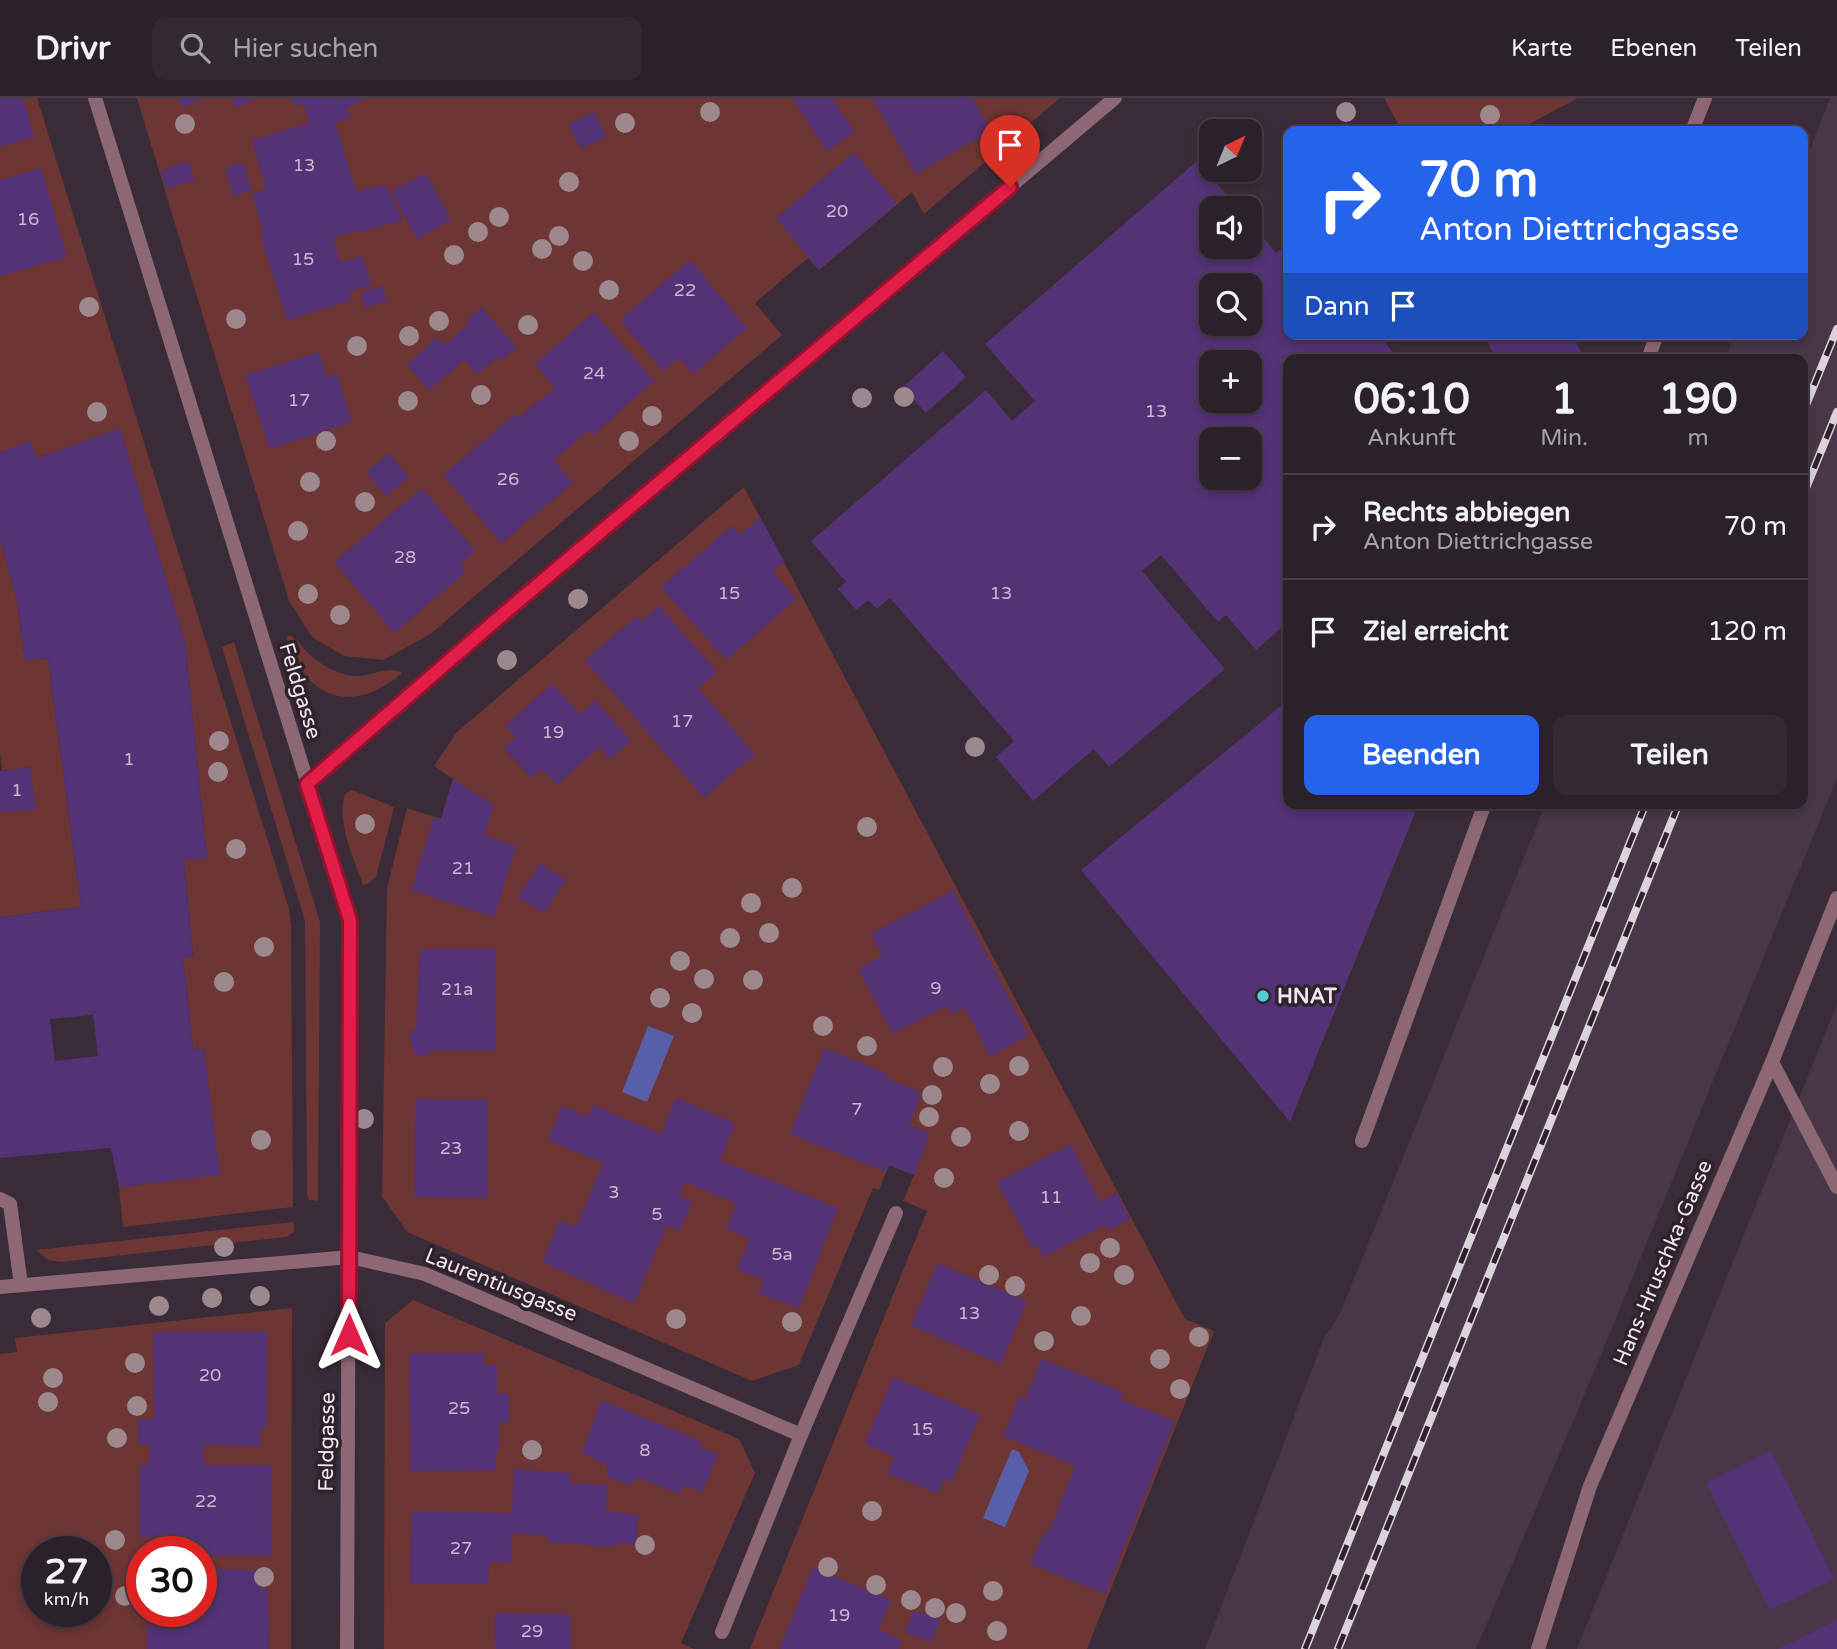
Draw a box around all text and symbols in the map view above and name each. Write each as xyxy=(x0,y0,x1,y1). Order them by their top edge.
search box xyxy=(152,17,642,80)
text: Drivr xyxy=(35,29,110,68)
icon: search xyxy=(176,29,214,67)
text: Hier suchen xyxy=(232,33,378,64)
text: Karte xyxy=(1511,34,1572,63)
text: Ebenen xyxy=(1610,34,1697,63)
text: Teilen xyxy=(1735,34,1802,63)
pin xyxy=(980,115,1040,187)
north arrow xyxy=(1199,119,1262,182)
map controls xyxy=(1199,119,1262,490)
icon: arrive xyxy=(991,126,1029,164)
text: 70 m xyxy=(1419,151,1538,210)
house number: 13 xyxy=(293,154,315,176)
icon: right xyxy=(1304,154,1395,245)
button: sound xyxy=(1199,196,1262,259)
house number: 20 xyxy=(826,200,848,222)
house number: 16 xyxy=(17,208,39,230)
text: Anton Diettrichgasse xyxy=(1419,211,1739,249)
house number: 15 xyxy=(292,248,314,270)
button: search xyxy=(1199,273,1262,336)
house number: 22 xyxy=(674,279,696,301)
icon: arrive xyxy=(1384,287,1422,325)
text: Dann xyxy=(1304,291,1370,322)
button: + xyxy=(1199,350,1262,413)
house number: 24 xyxy=(583,362,605,384)
text: 06:10 xyxy=(1353,374,1470,425)
text: 1 xyxy=(1551,374,1577,425)
text: 190 xyxy=(1658,374,1738,425)
house number: 17 xyxy=(288,389,310,411)
house number: 13 xyxy=(1145,400,1167,422)
text: Ankunft xyxy=(1367,424,1456,452)
text: Min. xyxy=(1540,424,1588,452)
text: m xyxy=(1687,424,1709,452)
button: − xyxy=(1199,427,1262,490)
house number: 26 xyxy=(497,468,519,490)
text: Rechts abbiegen xyxy=(1363,497,1570,528)
icon: right xyxy=(1304,508,1342,546)
text: 70 m xyxy=(1724,511,1787,542)
text: Anton Diettrichgasse xyxy=(1363,528,1593,556)
house number: 28 xyxy=(394,546,416,568)
house number: 15 xyxy=(718,582,740,604)
house number: 13 xyxy=(990,582,1012,604)
icon: arrive xyxy=(1304,613,1342,651)
text: Ziel erreicht xyxy=(1363,616,1509,647)
text: 120 m xyxy=(1707,616,1787,647)
street label: Feldgasse xyxy=(274,640,327,742)
house number: 17 xyxy=(671,710,693,732)
button: Beenden xyxy=(1304,715,1539,795)
button: Teilen xyxy=(1553,715,1787,795)
house number: 19 xyxy=(542,721,564,743)
house number: 1 xyxy=(123,748,135,770)
house number: 1 xyxy=(11,779,23,801)
house number: 21 xyxy=(452,857,474,879)
house number: 9 xyxy=(930,977,942,999)
house number: 21a xyxy=(441,978,473,1000)
place label: HNAT xyxy=(1277,984,1337,1009)
marker: HNAT xyxy=(1255,988,1271,1004)
house number: 7 xyxy=(851,1098,863,1120)
house number: 23 xyxy=(440,1137,462,1159)
street label: Hans-Hruschka-Gasse xyxy=(1608,1156,1718,1370)
house number: 3 xyxy=(608,1181,620,1203)
house number: 11 xyxy=(1040,1186,1062,1208)
house number: 5 xyxy=(651,1203,663,1225)
street label: Laurentiusgasse xyxy=(421,1243,581,1327)
house number: 5a xyxy=(771,1243,793,1265)
position arrow xyxy=(312,1298,386,1372)
house number: 13 xyxy=(958,1302,980,1324)
house number: 20 xyxy=(199,1364,221,1386)
street label: Feldgasse xyxy=(314,1392,340,1492)
house number: 25 xyxy=(448,1397,470,1419)
house number: 15 xyxy=(911,1418,933,1440)
house number: 8 xyxy=(639,1439,651,1461)
house number: 22 xyxy=(195,1490,217,1512)
speed limit sign: 30 xyxy=(126,1536,217,1627)
house number: 27 xyxy=(450,1537,472,1559)
text: 27 xyxy=(45,1551,88,1593)
text: km/h xyxy=(44,1588,89,1610)
house number: 19 xyxy=(828,1604,850,1626)
house number: 29 xyxy=(521,1620,543,1642)

